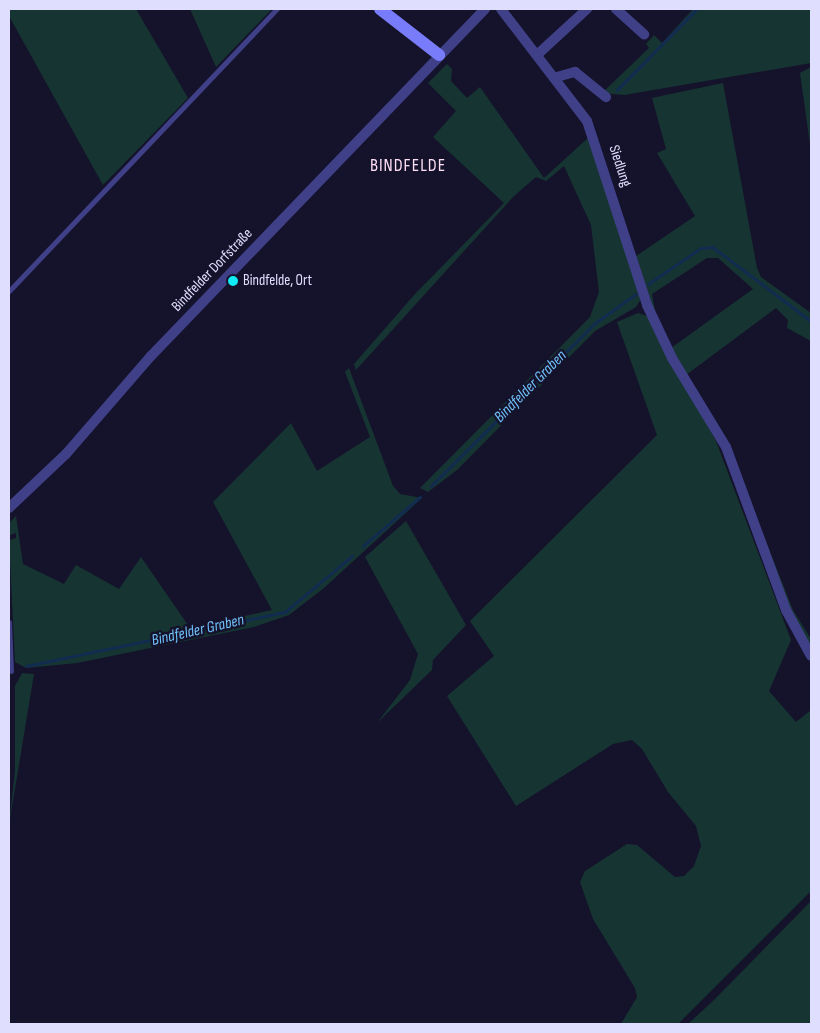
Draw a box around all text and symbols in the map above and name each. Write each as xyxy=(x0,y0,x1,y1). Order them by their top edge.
street label: Siedlung xyxy=(605,143,635,189)
district label: BINDFELDE xyxy=(369,155,447,177)
street label: Bindfelder Dorfstraße xyxy=(168,225,256,315)
place label: Bindfelde, Ort xyxy=(243,272,312,290)
marker: Bindfelde, Ort xyxy=(227,275,239,287)
water label: Bindfelder Graben xyxy=(491,347,571,427)
water label: Bindfelder Graben xyxy=(150,611,246,651)

